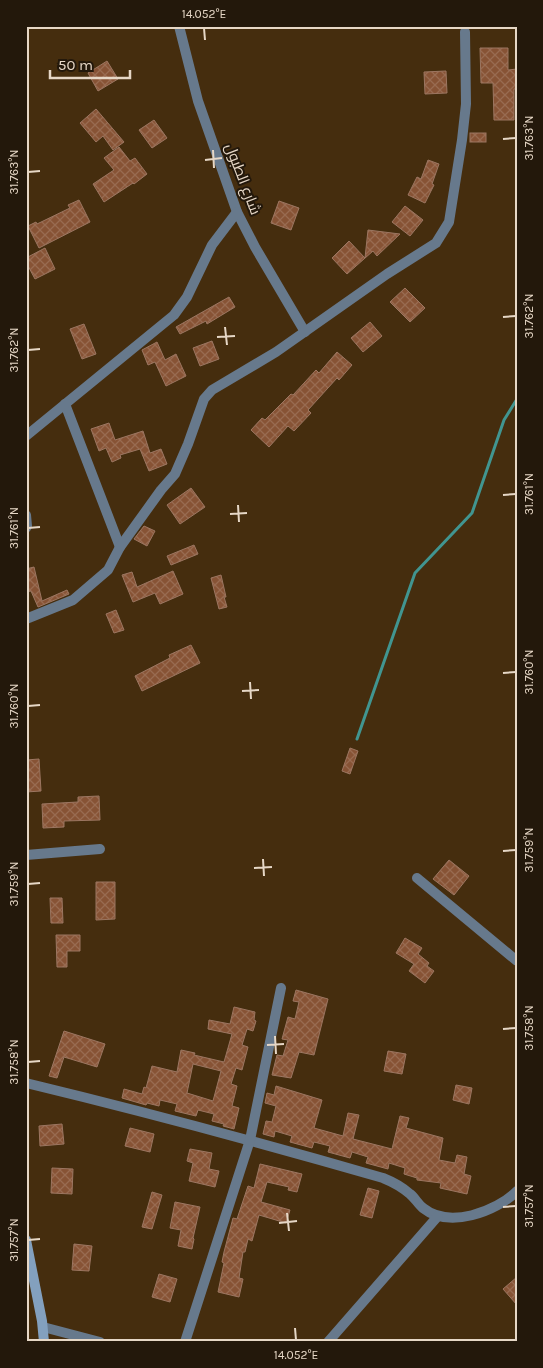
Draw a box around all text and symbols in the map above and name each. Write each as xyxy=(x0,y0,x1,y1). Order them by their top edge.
text: 14.052°E xyxy=(182,7,226,21)
scale bar xyxy=(50,48,130,80)
text: 50 m xyxy=(58,56,93,74)
text: 31.763°N xyxy=(522,115,536,161)
street label: شارع الطبول xyxy=(219,141,265,218)
text: 31.763°N xyxy=(7,149,21,195)
text: 31.762°N xyxy=(522,294,536,338)
text: 31.762°N xyxy=(7,328,21,372)
text: 31.761°N xyxy=(522,473,536,515)
text: 31.761°N xyxy=(7,507,21,549)
text: 31.760°N xyxy=(522,649,536,695)
text: 31.760°N xyxy=(7,683,21,729)
text: 31.759°N xyxy=(522,828,536,872)
text: 31.759°N xyxy=(7,862,21,906)
text: 31.758°N xyxy=(522,1005,536,1051)
text: 31.758°N xyxy=(7,1039,21,1085)
text: 31.757°N xyxy=(522,1184,536,1228)
text: 31.757°N xyxy=(7,1218,21,1262)
text: 14.052°E xyxy=(274,1348,318,1362)

